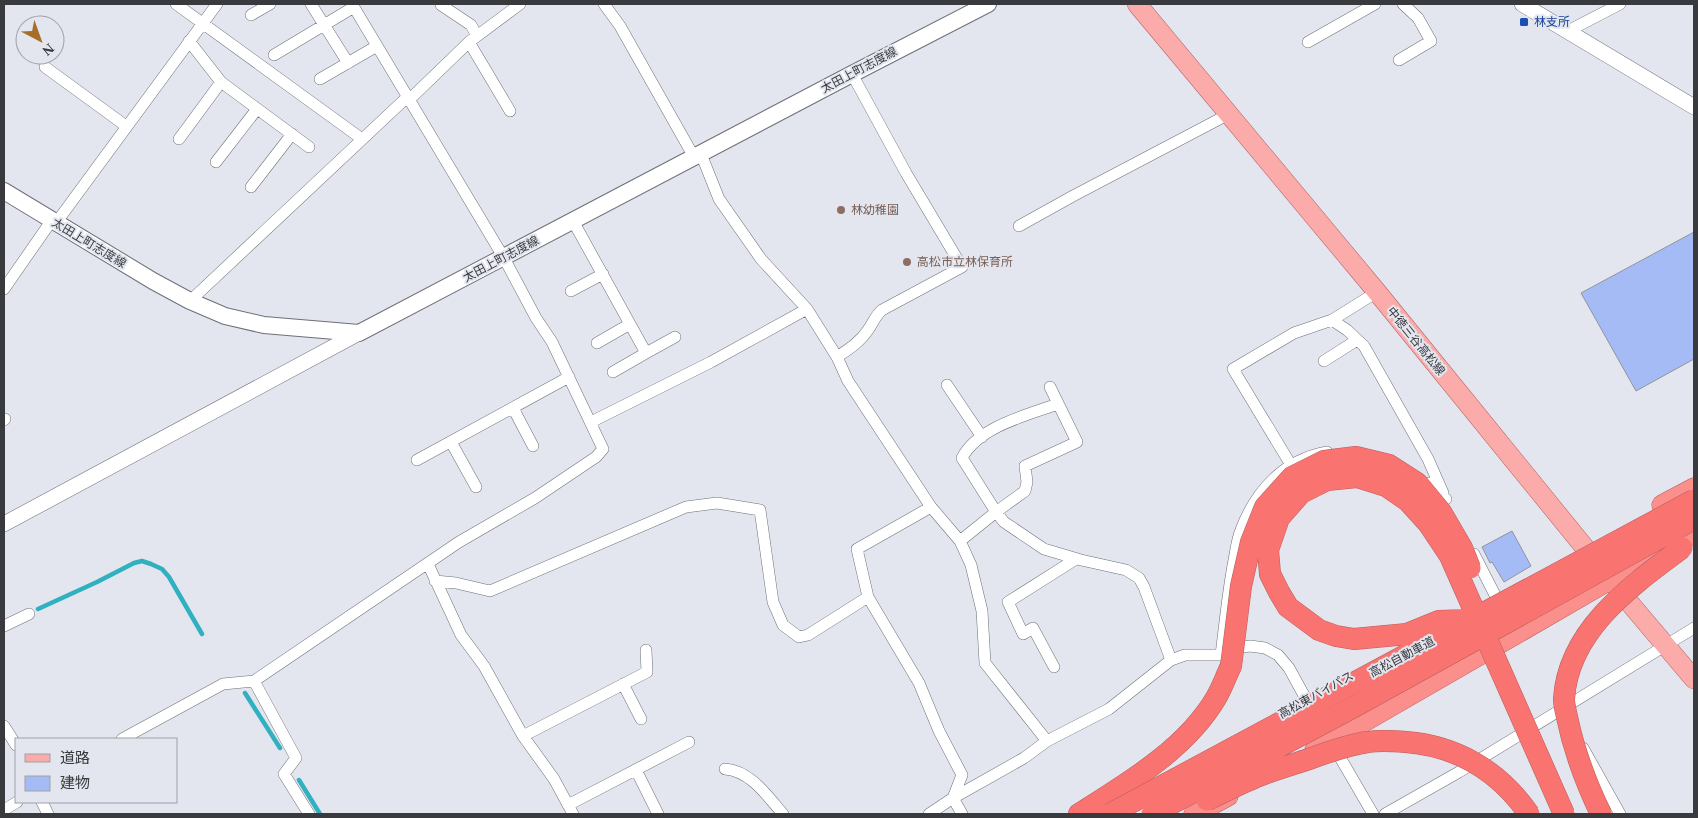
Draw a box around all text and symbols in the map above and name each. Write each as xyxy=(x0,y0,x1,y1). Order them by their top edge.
north arrow xyxy=(15,15,65,65)
place label: 林支所 xyxy=(1534,15,1570,29)
marker: 林支所 xyxy=(1518,16,1530,28)
text: N xyxy=(39,40,57,58)
street label: 太田上町志度線 xyxy=(819,44,899,96)
place label: 林幼稚園 xyxy=(851,203,899,217)
marker: 林幼稚園 xyxy=(835,204,847,216)
street label: 太田上町志度線 xyxy=(49,215,129,271)
street label: 太田上町志度線 xyxy=(461,233,541,285)
place label: 高松市立林保育所 xyxy=(917,255,1013,269)
marker: 高松市立林保育所 xyxy=(901,256,913,268)
street label: 中徳三谷高松線 xyxy=(1384,304,1448,378)
street label: 高松自動車道 xyxy=(1367,634,1437,680)
street label: 高松東バイパス xyxy=(1276,669,1356,721)
legend xyxy=(15,738,178,803)
text: 道路 xyxy=(60,750,90,766)
text: 建物 xyxy=(60,775,90,791)

